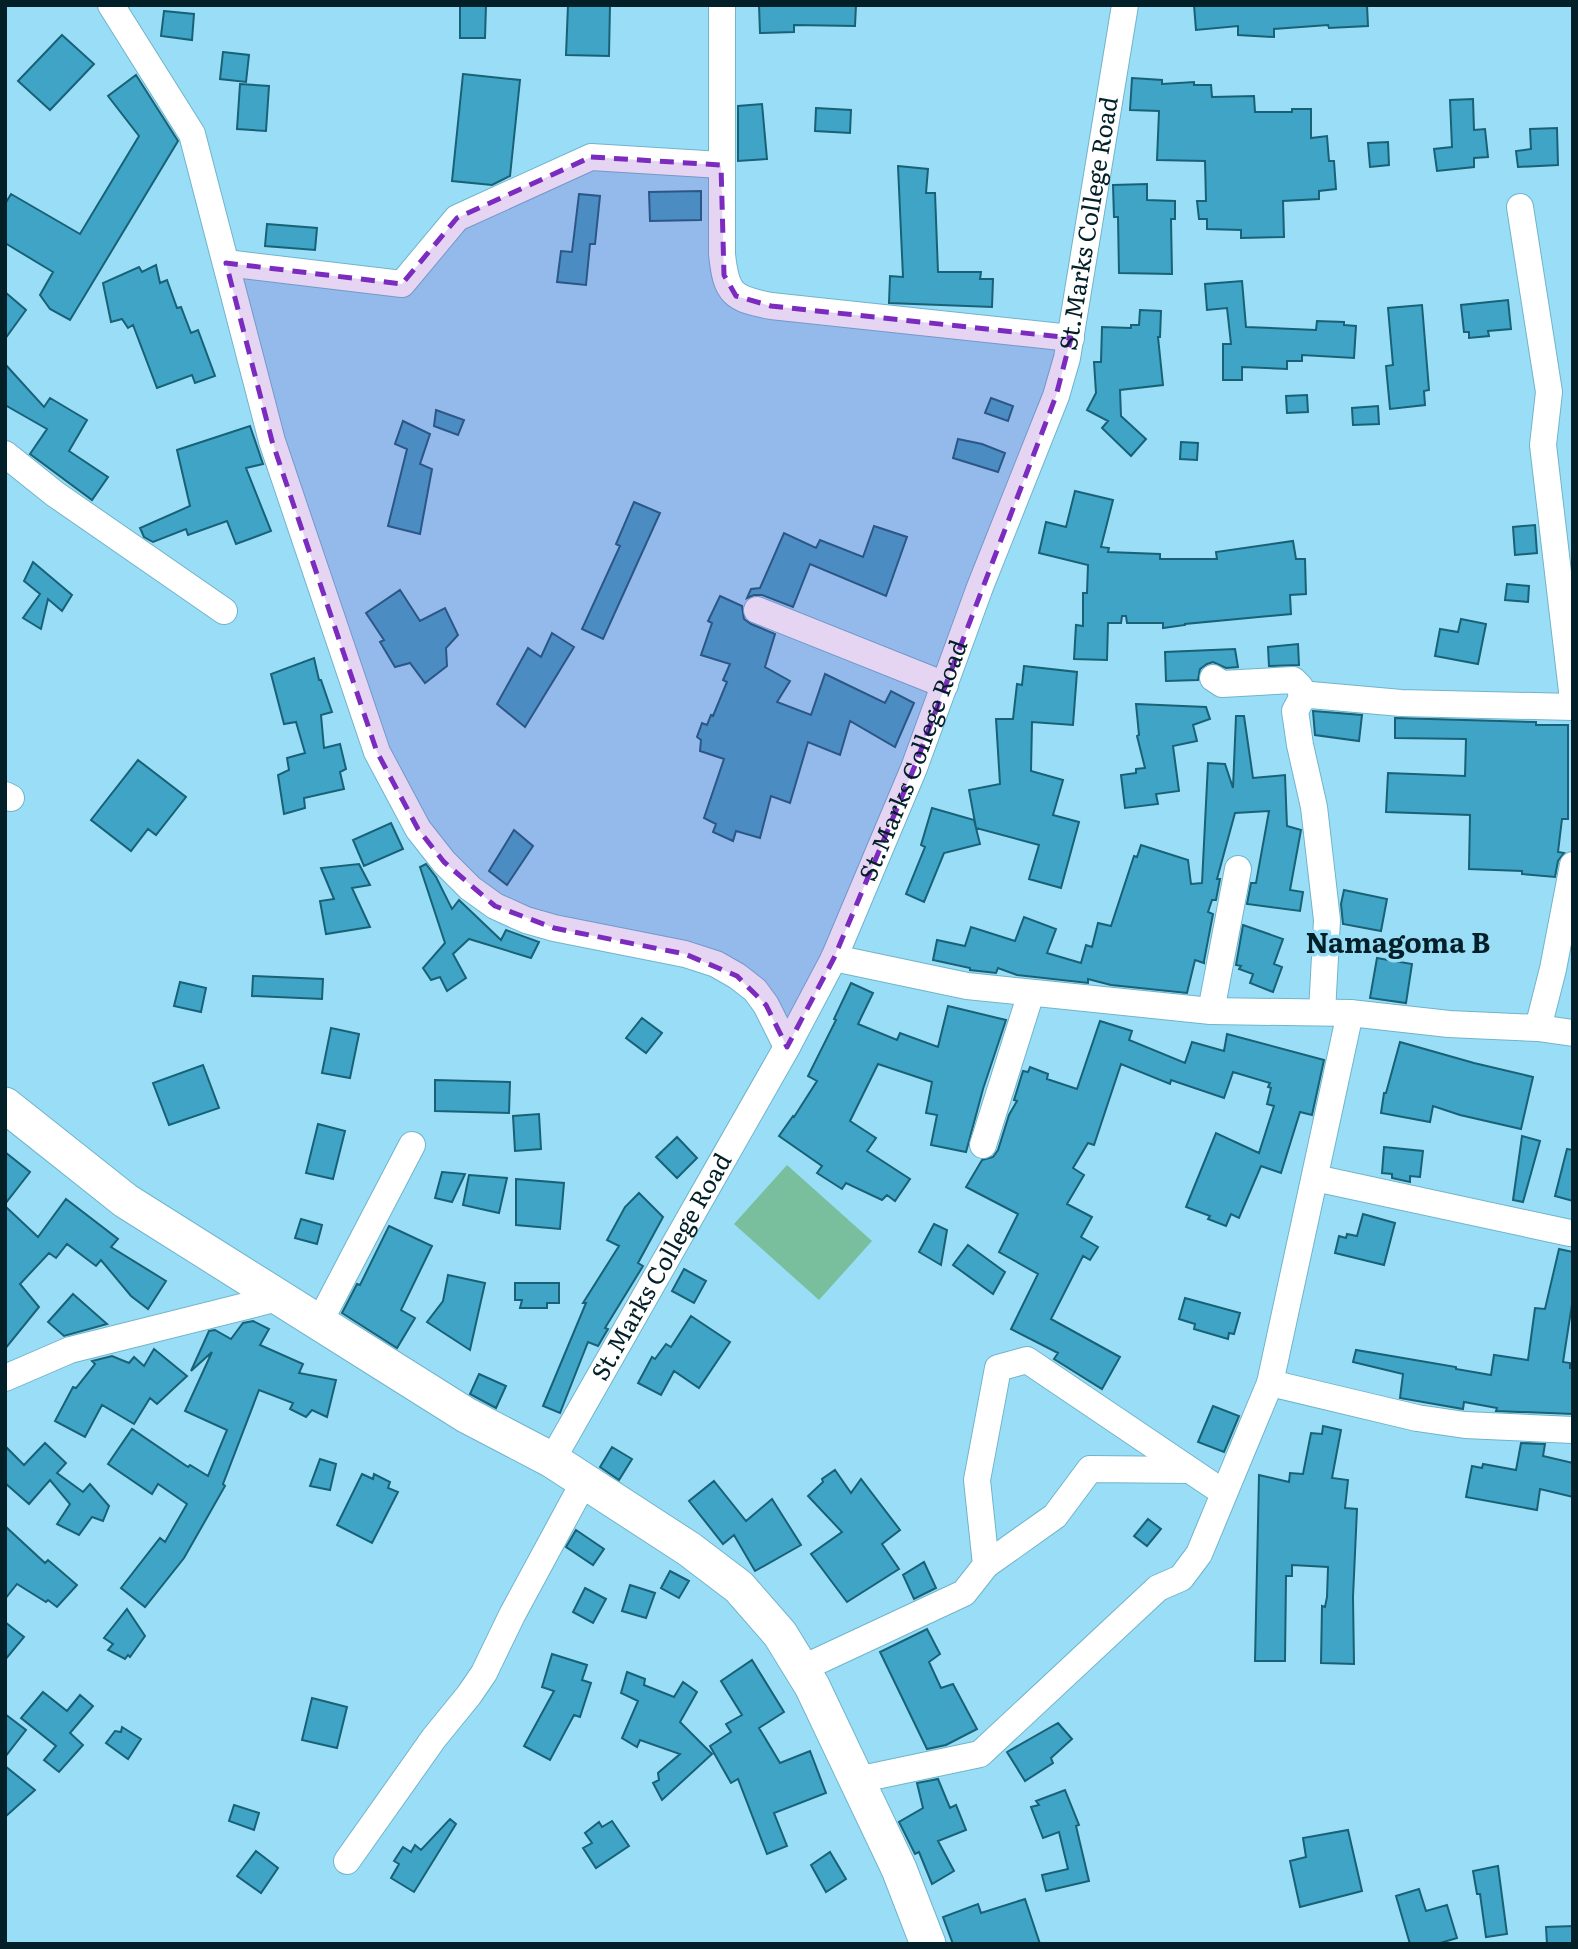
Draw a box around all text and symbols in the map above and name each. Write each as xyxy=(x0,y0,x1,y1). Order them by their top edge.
street label: St.Marks College Road xyxy=(1049,93,1125,353)
street label: St.Marks College Road xyxy=(849,634,975,886)
district label: Namagoma B xyxy=(1306,920,1490,962)
street label: St.Marks College Road xyxy=(581,1145,738,1386)

